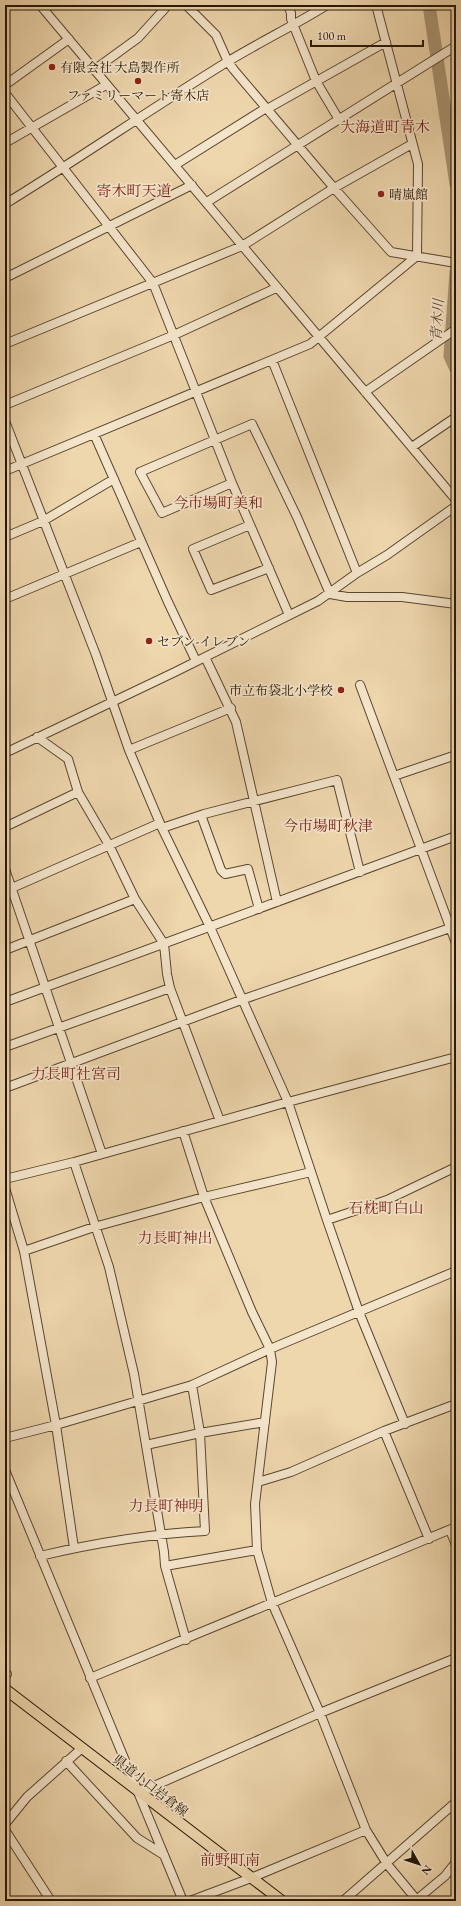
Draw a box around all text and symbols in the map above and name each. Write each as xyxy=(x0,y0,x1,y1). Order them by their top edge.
scale bar xyxy=(311,22,423,48)
text: 100 m xyxy=(317,28,347,44)
place label: 有限会社 大島製作所 xyxy=(60,59,180,76)
marker: 有限会社 大島製作所 xyxy=(47,62,57,72)
marker: ファミリーマート寄木店 xyxy=(133,76,143,86)
place label: ファミリーマート寄木店 xyxy=(67,87,209,104)
district label: 大海道町青木 xyxy=(340,117,430,136)
district label: 寄木町天道 xyxy=(96,181,172,200)
place label: 晴嵐館 xyxy=(389,186,428,203)
marker: 晴嵐館 xyxy=(376,189,386,199)
water label: 青木川 xyxy=(427,296,448,342)
district label: 今市場町美和 xyxy=(173,493,263,512)
place label: セブン-イレブン xyxy=(157,633,251,650)
marker: セブン-イレブン xyxy=(144,636,154,646)
place label: 市立布袋北小学校 xyxy=(229,682,333,699)
marker: 市立布袋北小学校 xyxy=(336,685,346,695)
district label: 今市場町秋津 xyxy=(283,816,373,835)
district label: 力長町社宮司 xyxy=(31,1064,121,1083)
district label: 石枕町白山 xyxy=(348,1198,424,1217)
district label: 力長町神出 xyxy=(137,1228,213,1247)
district label: 力長町神明 xyxy=(128,1496,204,1515)
street label: 県道小口岩倉線 xyxy=(110,1751,192,1820)
north arrow xyxy=(399,1844,439,1884)
district label: 前野町南 xyxy=(200,1850,260,1869)
text: N xyxy=(418,1862,435,1878)

